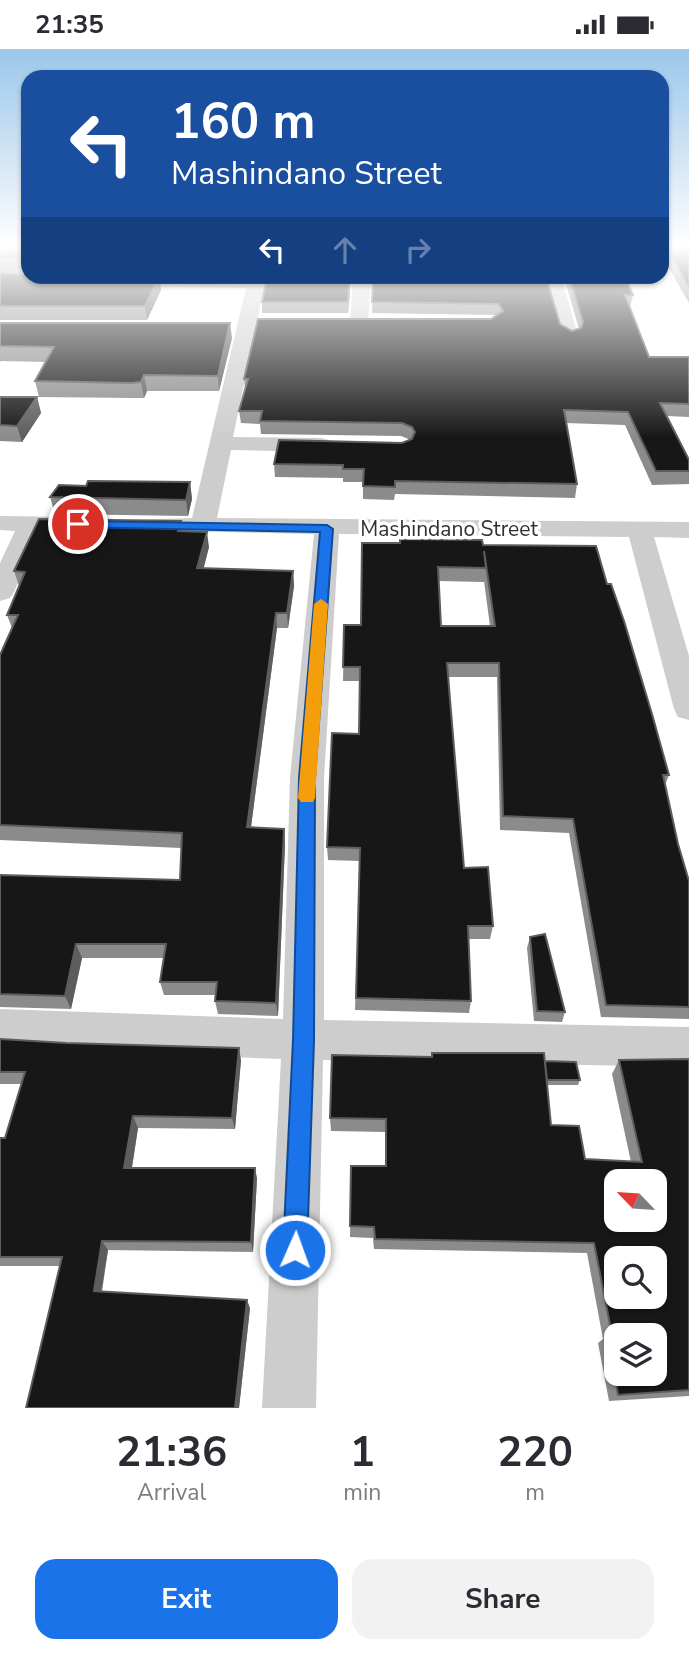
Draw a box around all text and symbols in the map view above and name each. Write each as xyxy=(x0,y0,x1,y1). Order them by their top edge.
text: 21:35 xyxy=(35,7,104,42)
text: 160 m xyxy=(171,88,315,155)
icon: left xyxy=(56,98,147,189)
text: Mashindano Street xyxy=(171,152,442,195)
icon: left xyxy=(253,231,291,269)
icon: ahead xyxy=(326,231,364,269)
icon: right xyxy=(399,231,437,269)
pin xyxy=(48,494,108,554)
icon: arrive xyxy=(59,505,97,543)
street label: Mashindano Street xyxy=(360,515,538,543)
north arrow xyxy=(604,1169,667,1232)
map controls xyxy=(604,1169,667,1386)
position arrow xyxy=(258,1213,332,1287)
button: search xyxy=(604,1246,667,1309)
button: layers xyxy=(604,1323,667,1386)
text: 21:36 xyxy=(116,1424,227,1481)
text: 1 xyxy=(350,1424,375,1481)
text: 220 xyxy=(497,1424,573,1481)
text: Arrival xyxy=(137,1477,206,1508)
text: min xyxy=(343,1477,381,1508)
text: m xyxy=(525,1477,545,1508)
button: Exit xyxy=(35,1559,338,1639)
button: Share xyxy=(352,1559,654,1639)

